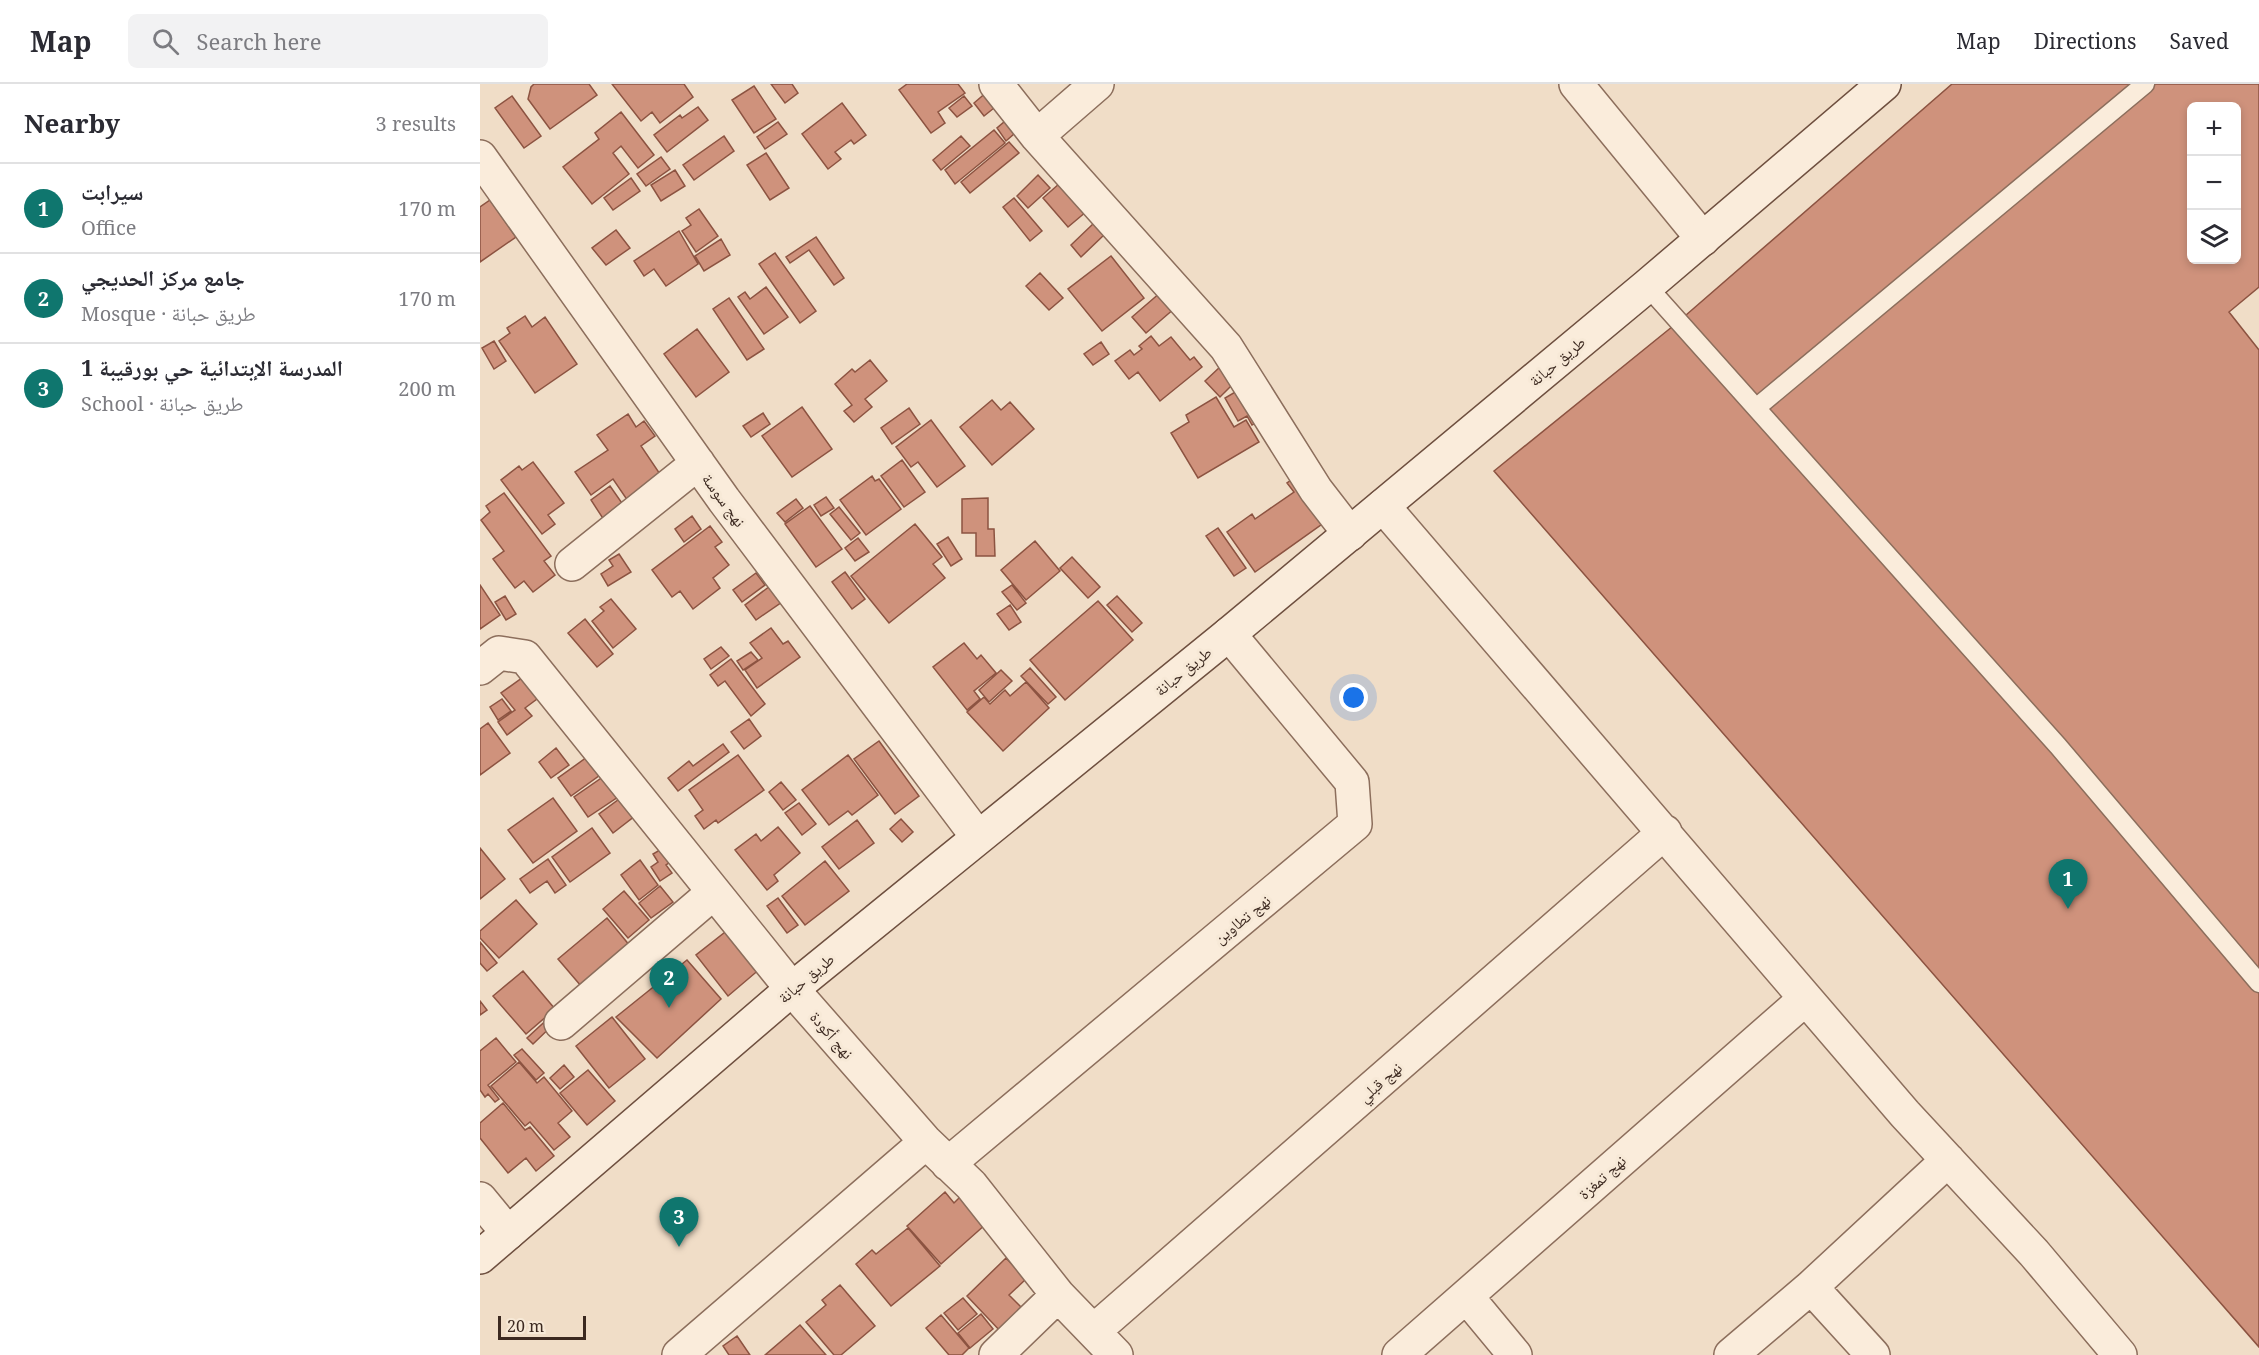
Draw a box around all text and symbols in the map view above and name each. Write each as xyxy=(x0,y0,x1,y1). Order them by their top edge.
search box xyxy=(128,14,548,68)
text: Map xyxy=(30,22,92,60)
icon: search xyxy=(149,25,182,58)
text: Search here xyxy=(197,26,321,56)
text: Map xyxy=(1956,27,2001,55)
text: Directions xyxy=(2034,27,2136,55)
text: Saved xyxy=(2169,27,2229,55)
map controls xyxy=(2187,102,2241,264)
button: + xyxy=(2187,102,2241,156)
text: Nearby xyxy=(24,105,120,141)
text: 3 results xyxy=(376,110,456,137)
button: − xyxy=(2187,156,2241,210)
text: سيرابت xyxy=(81,176,143,206)
text: 1 xyxy=(38,195,49,222)
text: 170 m xyxy=(398,195,456,222)
button: layers xyxy=(2187,210,2241,264)
text: Office xyxy=(81,214,136,241)
text: جامع مركز الحديجي xyxy=(81,262,245,292)
text: 2 xyxy=(38,285,49,312)
text: 170 m xyxy=(398,285,456,312)
text: Mosque · طريق حبانة xyxy=(81,300,256,327)
street label: طريق حبانة xyxy=(1524,331,1590,391)
text: المدرسة الإبتدائية حي بورقيبة 1 xyxy=(81,352,343,382)
text: 3 xyxy=(38,375,49,402)
text: 200 m xyxy=(398,375,456,402)
text: School · طريق حبانة xyxy=(81,390,243,417)
street label: نهج سوسة xyxy=(697,469,751,531)
street label: طريق حبانة xyxy=(1150,641,1216,701)
your location xyxy=(1339,683,1368,712)
pin: 1 xyxy=(2048,860,2088,909)
street label: نهج تطاوين xyxy=(1209,889,1275,949)
street label: طريق حبانة xyxy=(773,948,839,1008)
pin: 2 xyxy=(650,958,688,1008)
street label: نهج أكودة xyxy=(805,1006,859,1064)
street label: نهج قبلي xyxy=(1353,1057,1408,1109)
street label: نهج تمغزة xyxy=(1573,1150,1631,1204)
pin: 3 xyxy=(660,1198,698,1247)
scale bar xyxy=(498,1313,586,1340)
text: 20 m xyxy=(507,1315,544,1337)

